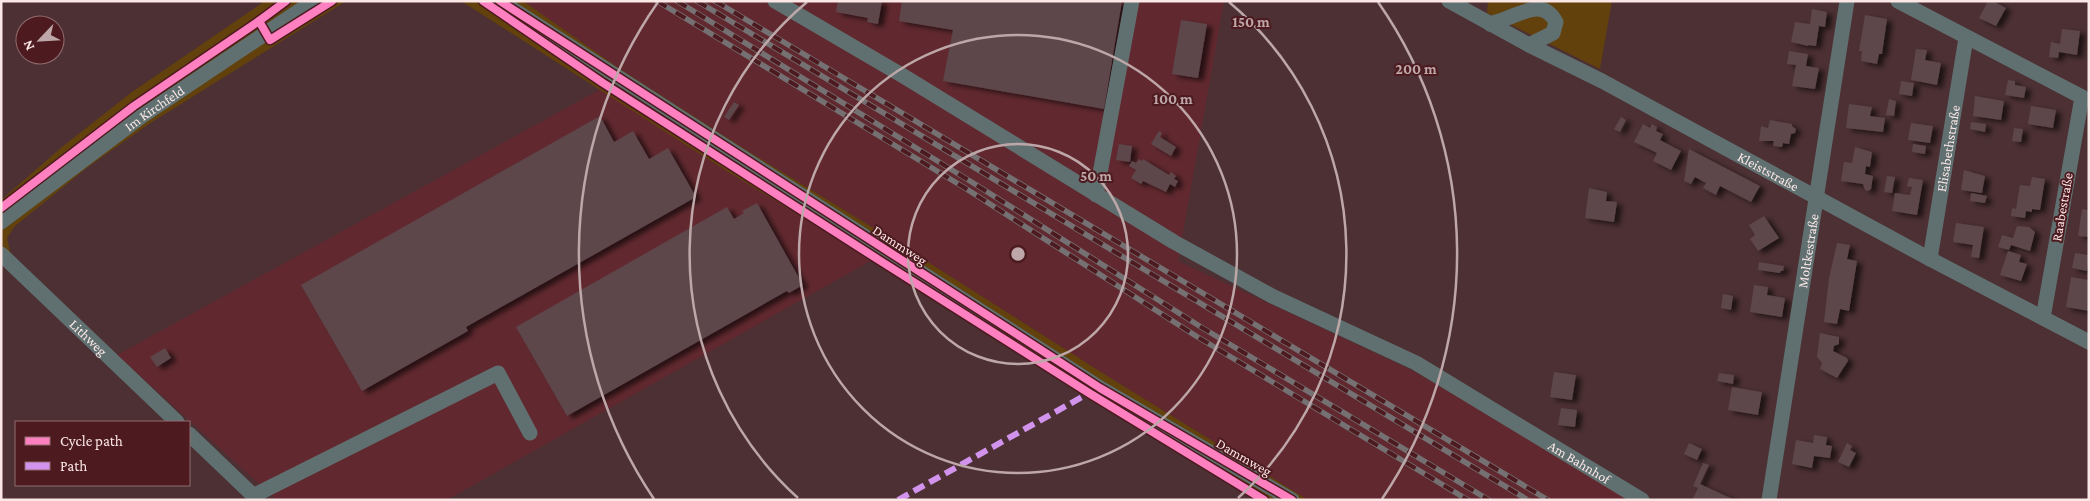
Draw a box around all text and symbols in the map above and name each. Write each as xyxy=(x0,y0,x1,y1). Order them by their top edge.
text: 150 m xyxy=(1232,14,1270,30)
north arrow xyxy=(15,15,65,65)
text: N xyxy=(19,37,37,53)
text: 200 m xyxy=(1395,61,1437,77)
street label: Im Kirchfeld xyxy=(121,82,188,134)
text: 100 m xyxy=(1153,91,1193,107)
street label: Elisabethstraße xyxy=(1933,104,1963,193)
street label: Kleiststraße xyxy=(1735,148,1802,194)
text: 50 m xyxy=(1080,168,1112,184)
street label: Raabestraße xyxy=(2048,172,2076,242)
street label: Moltkestraße xyxy=(1794,213,1822,289)
street label: Dammweg xyxy=(870,222,930,269)
centre of rings xyxy=(1009,245,1027,263)
street label: Lithweg xyxy=(66,316,111,359)
legend xyxy=(15,421,190,486)
text: Cycle path xyxy=(60,433,123,450)
street label: Dammweg xyxy=(1213,435,1275,479)
street label: Am Bahnhof xyxy=(1545,437,1614,487)
text: Path xyxy=(60,458,87,474)

